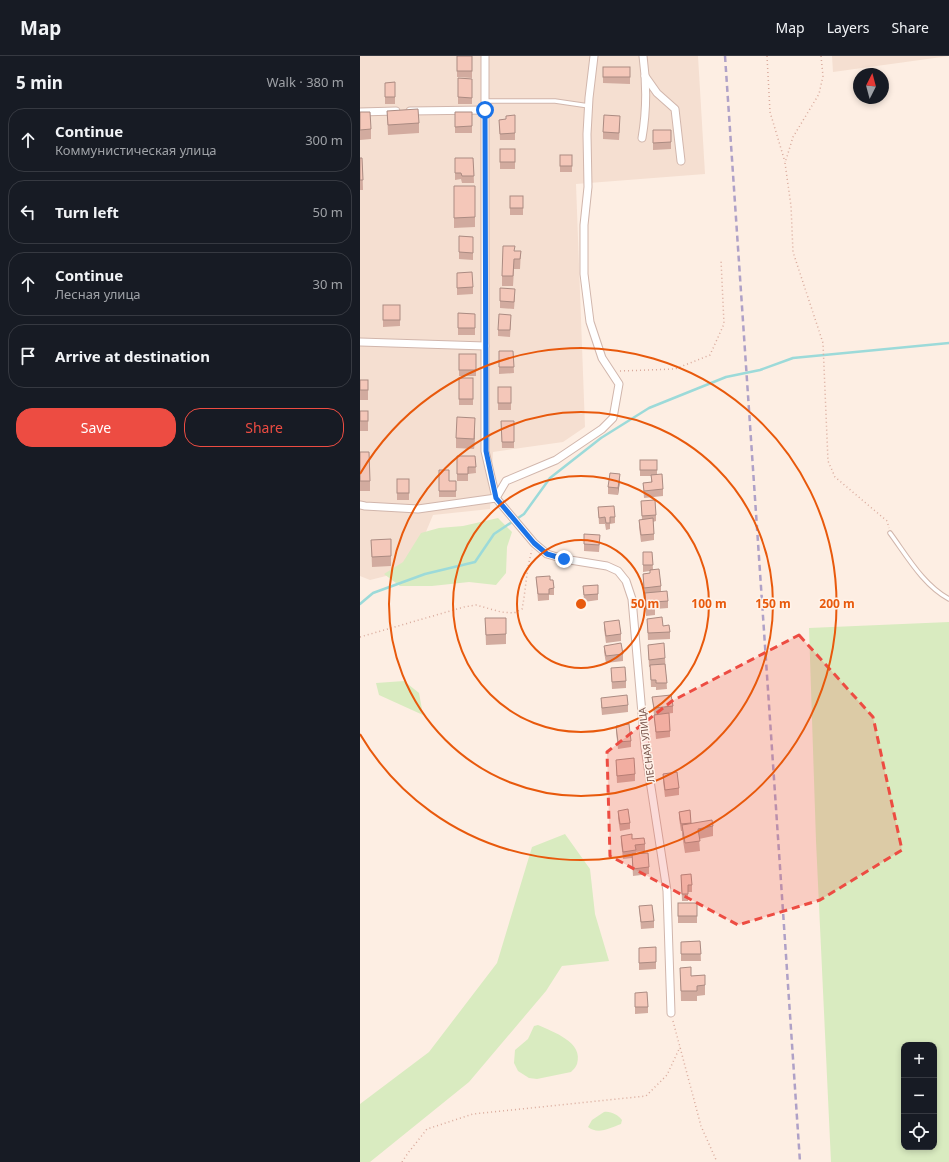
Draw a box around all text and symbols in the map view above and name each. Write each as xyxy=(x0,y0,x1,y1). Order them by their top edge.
text: Map xyxy=(20,15,61,41)
text: Map xyxy=(776,18,805,37)
text: Layers xyxy=(827,18,869,37)
text: Share xyxy=(891,18,929,37)
north arrow xyxy=(853,68,889,104)
text: 5 min xyxy=(16,71,63,94)
text: Walk · 380 m xyxy=(266,73,344,91)
route start xyxy=(476,101,494,119)
text: Continue xyxy=(55,121,123,141)
icon: ahead xyxy=(17,129,39,151)
text: 300 m xyxy=(305,131,343,149)
text: Коммунистическая улица xyxy=(55,141,217,159)
icon: left xyxy=(17,201,39,223)
text: Turn left xyxy=(55,202,119,222)
text: 50 m xyxy=(313,203,343,221)
text: Continue xyxy=(55,265,123,285)
icon: ahead xyxy=(17,273,39,295)
text: 30 m xyxy=(313,275,343,293)
text: Лесная улица xyxy=(55,285,141,303)
icon: arrive xyxy=(17,345,39,367)
text: Arrive at destination xyxy=(55,346,210,366)
button: Save xyxy=(16,408,176,447)
button: Share xyxy=(184,408,344,447)
route end xyxy=(555,550,573,568)
text: 50 m xyxy=(631,595,659,612)
text: 100 m xyxy=(691,595,727,612)
text: 150 m xyxy=(755,595,791,612)
text: 200 m xyxy=(819,595,855,612)
centre of rings xyxy=(574,597,588,611)
street label: ЛЕСНАЯ УЛИЦА xyxy=(634,706,658,783)
map controls xyxy=(901,1042,937,1150)
button: + xyxy=(901,1042,937,1078)
button: − xyxy=(901,1078,937,1114)
button: locate xyxy=(901,1114,937,1150)

